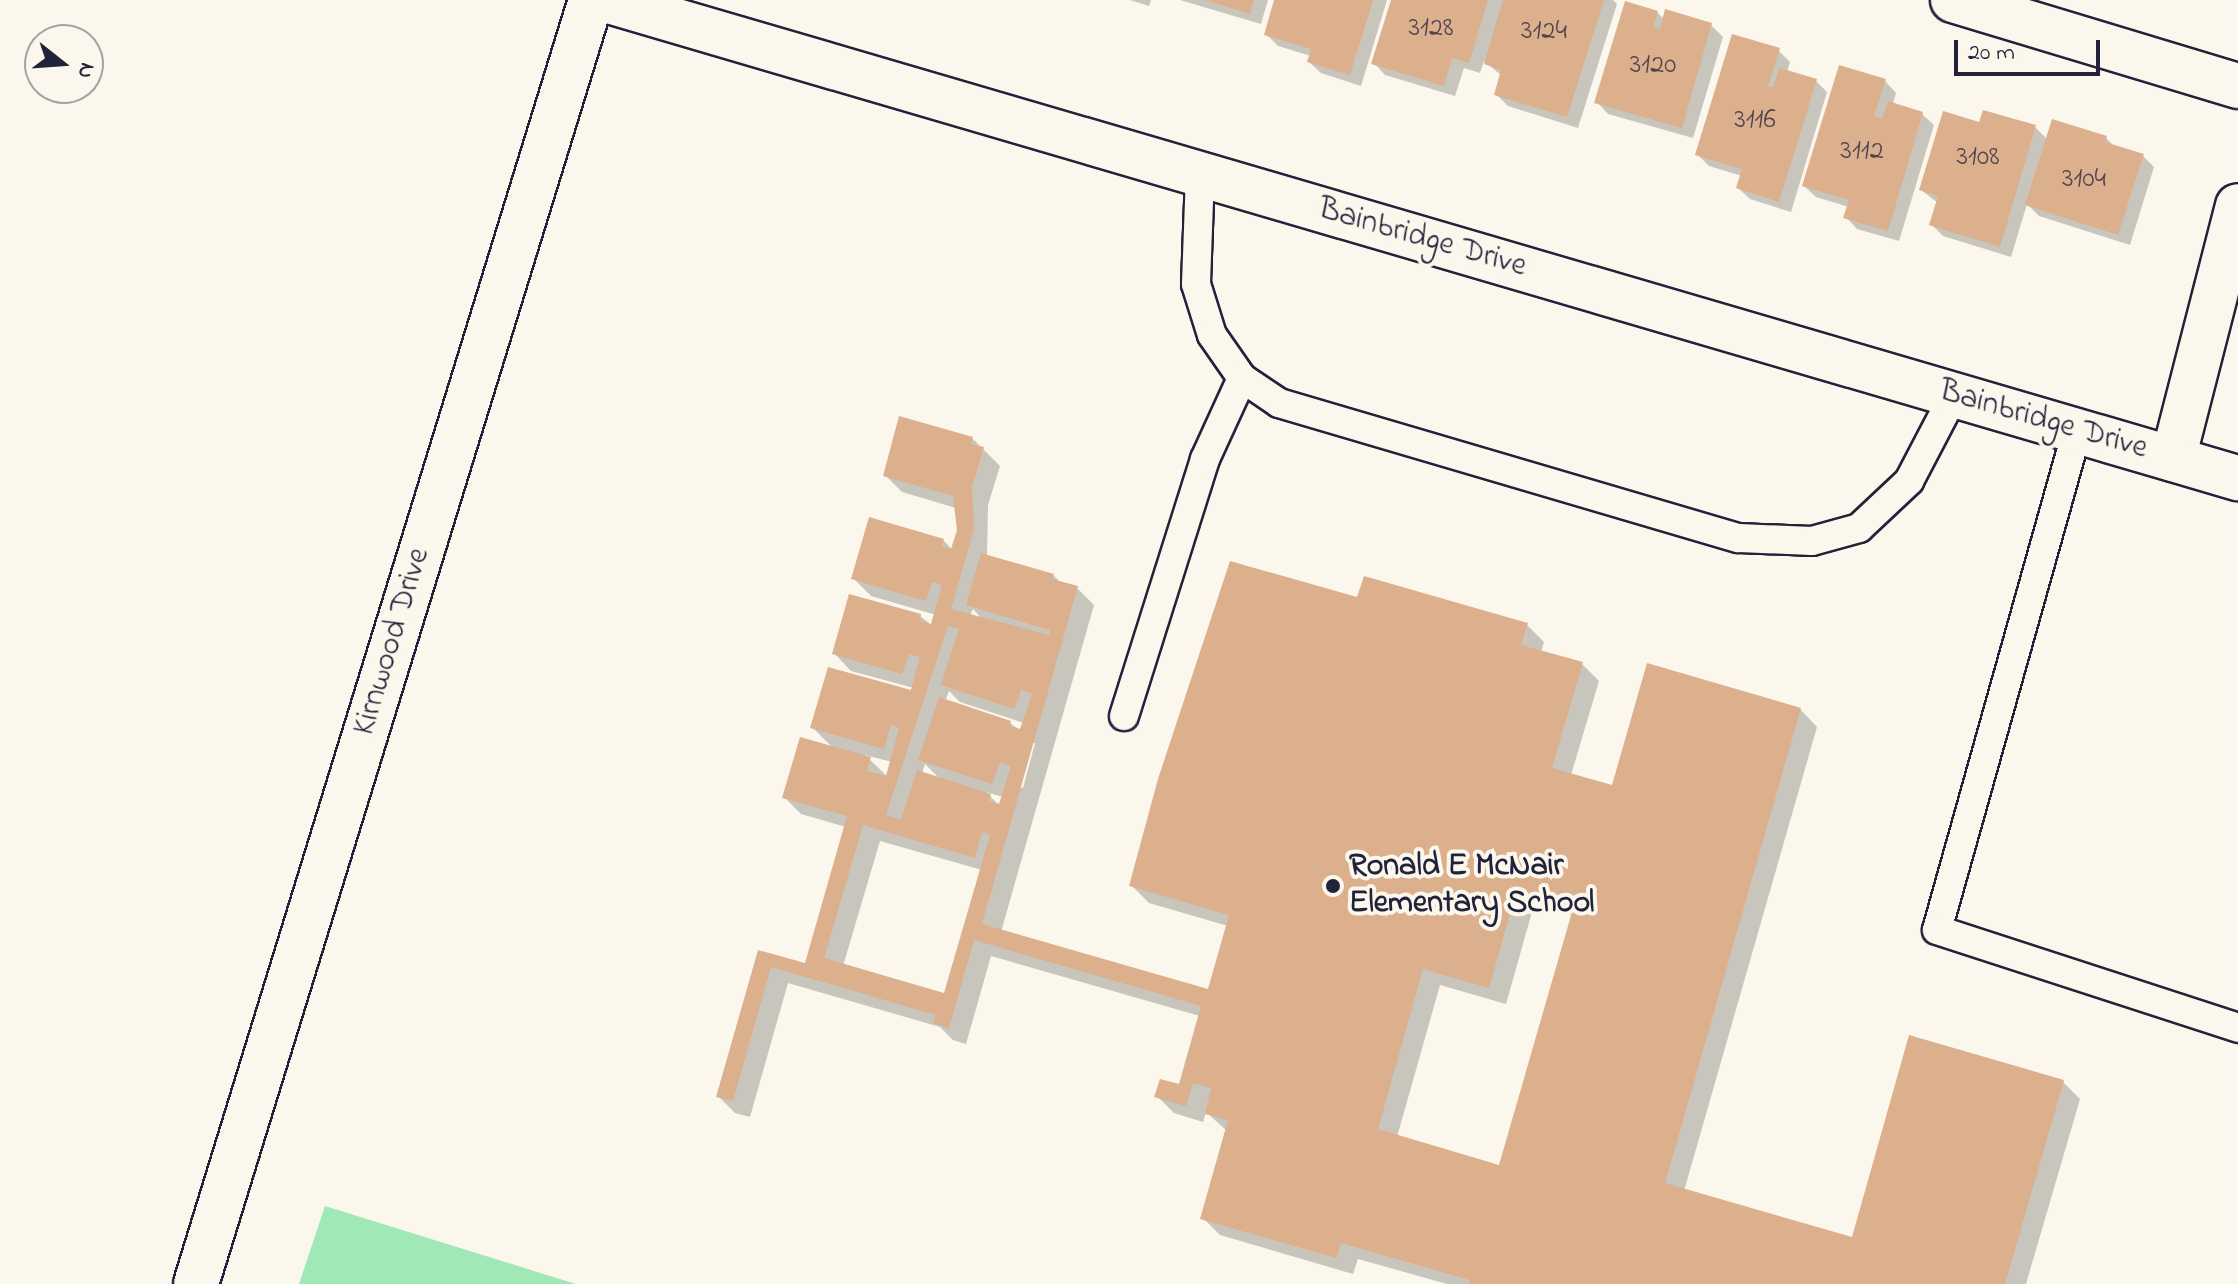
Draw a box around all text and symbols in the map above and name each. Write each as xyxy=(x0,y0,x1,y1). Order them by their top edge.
house number: 3128 xyxy=(1409,12,1453,46)
house number: 3124 xyxy=(1521,15,1567,49)
north arrow xyxy=(24,24,104,104)
scale bar xyxy=(1958,24,2104,74)
text: 20 m xyxy=(1968,36,2015,71)
house number: 3120 xyxy=(1630,49,1676,83)
text: N xyxy=(68,59,103,82)
house number: 3116 xyxy=(1734,104,1776,138)
house number: 3112 xyxy=(1840,135,1884,169)
house number: 3108 xyxy=(1956,141,2000,175)
house number: 3104 xyxy=(2062,163,2106,197)
street label: Bainbridge Drive xyxy=(1314,191,1530,287)
street label: Bainbridge Drive xyxy=(1935,373,2151,469)
street label: Kirnwood Drive xyxy=(346,544,440,740)
place label: Ronald E McNair Elementary School xyxy=(1349,849,1594,924)
marker: Ronald E McNair Elementary School xyxy=(1324,877,1342,895)

